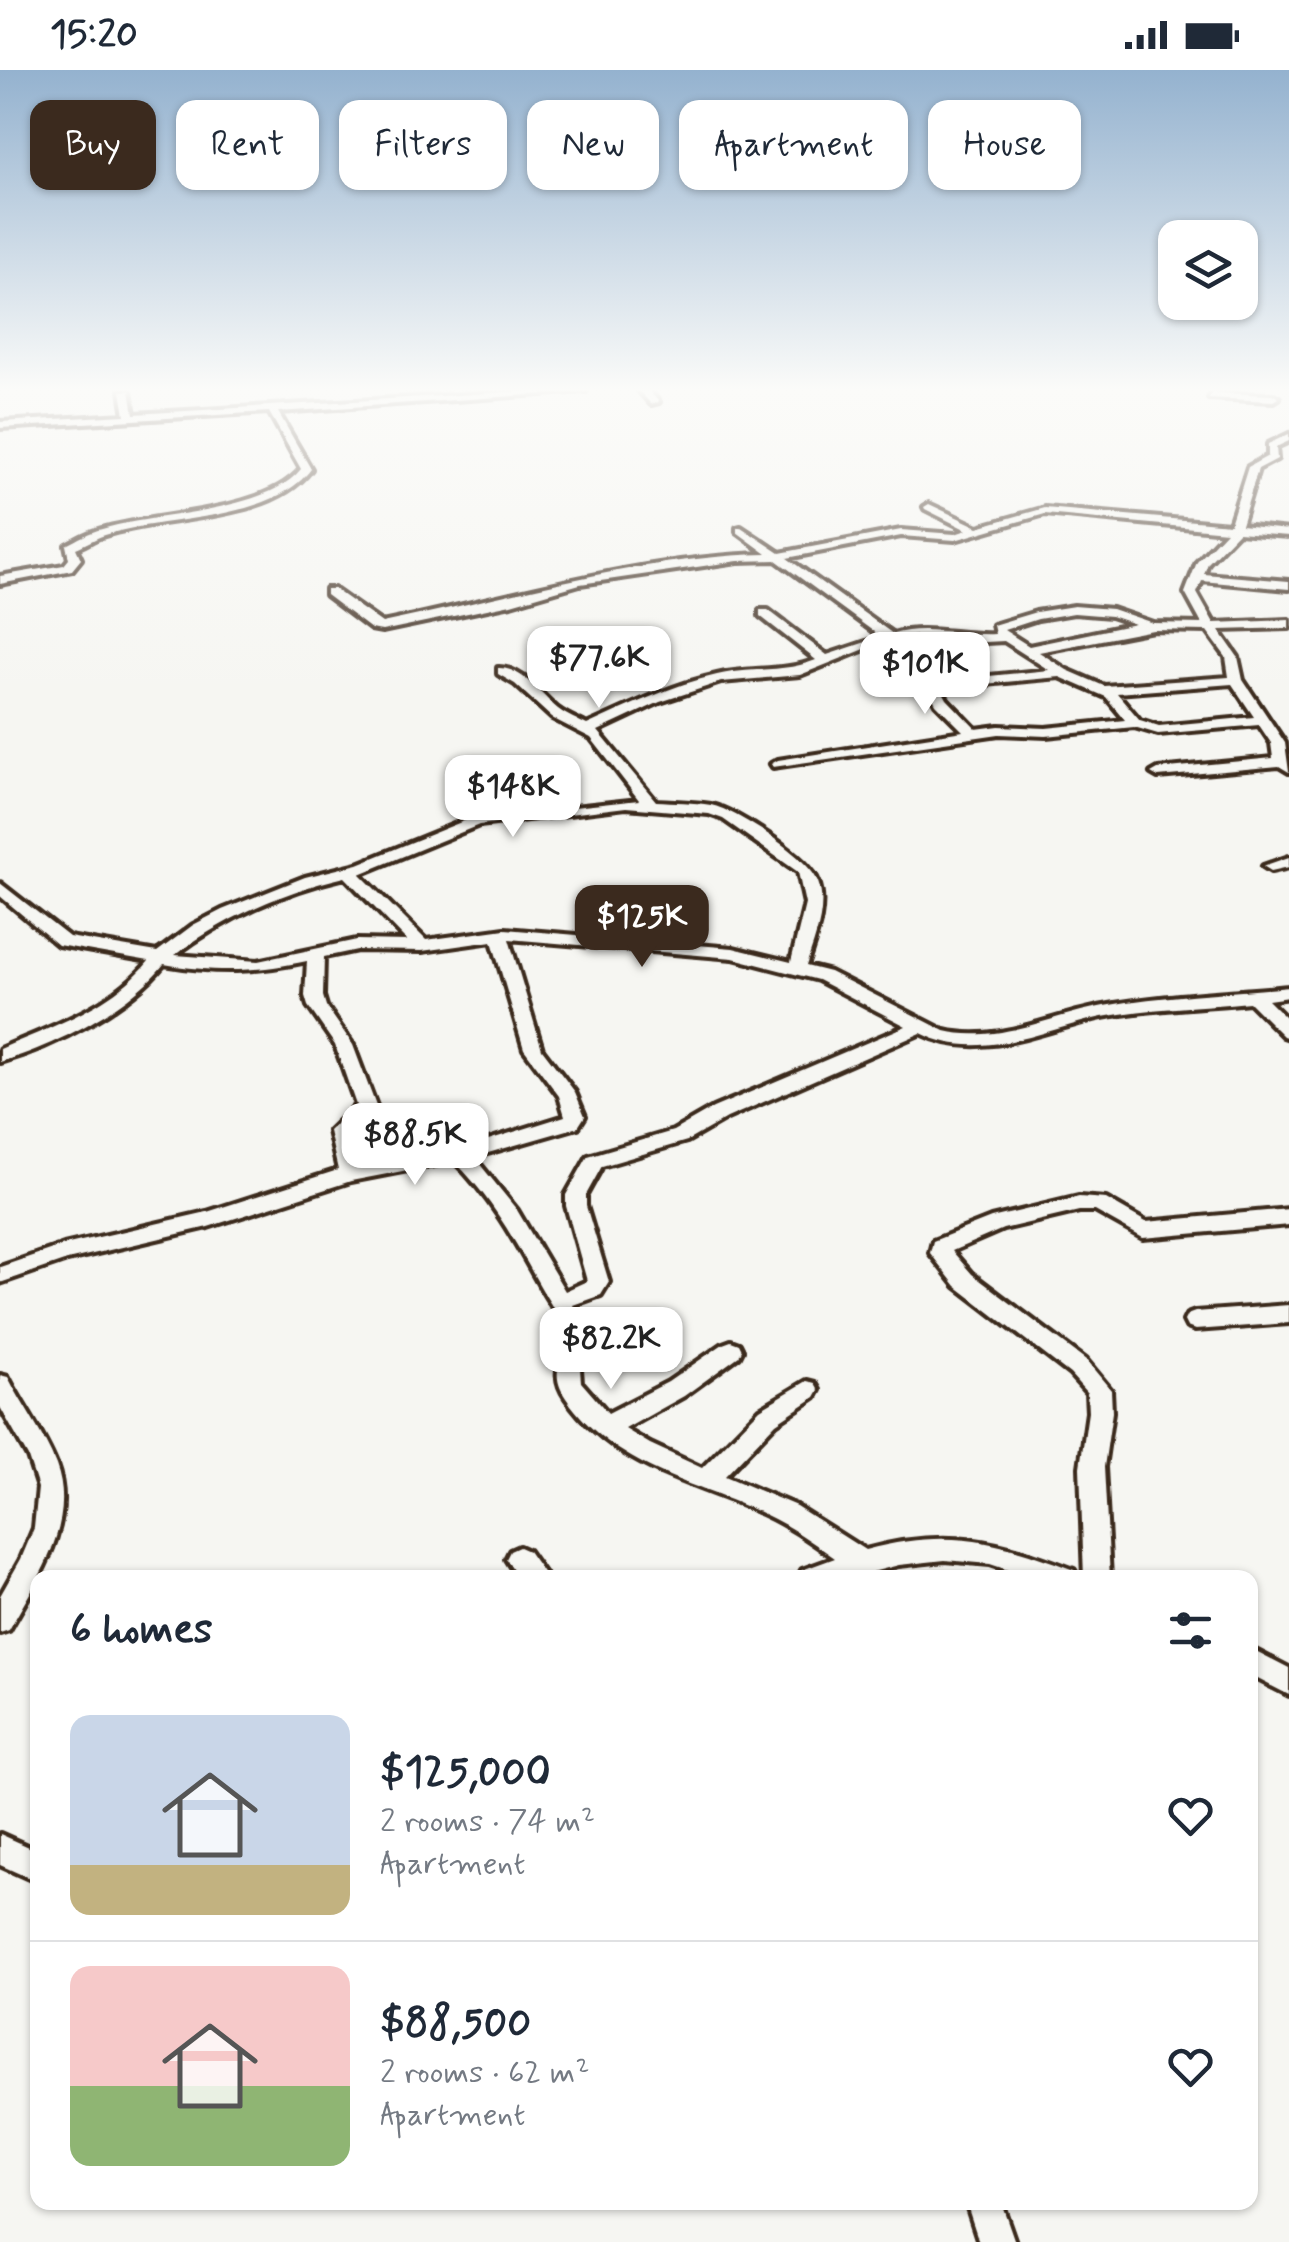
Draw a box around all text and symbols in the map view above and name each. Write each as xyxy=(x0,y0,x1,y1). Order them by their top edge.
text: 15:20 xyxy=(50,11,138,60)
chip: Buy xyxy=(30,100,156,190)
chip: Rent xyxy=(176,100,319,190)
chip: Filters xyxy=(339,100,507,190)
chip: New xyxy=(527,100,659,190)
chip: Apartment xyxy=(679,100,908,190)
chip: House xyxy=(928,100,1081,190)
map controls xyxy=(1158,220,1258,320)
button: layers xyxy=(1158,220,1258,320)
pin: $77.6K xyxy=(518,626,680,711)
pin: $101K xyxy=(855,632,995,717)
text: $77.6K xyxy=(549,637,649,679)
text: $101K xyxy=(882,643,968,685)
pin: $148K xyxy=(443,755,583,840)
text: $148K xyxy=(467,766,559,808)
pin: $125K xyxy=(572,885,712,970)
text: $125K xyxy=(597,896,687,938)
pin: $88.5K xyxy=(334,1103,496,1188)
text: $88.5K xyxy=(364,1114,466,1156)
pin: $82.2K xyxy=(530,1307,692,1392)
text: $82.2K xyxy=(562,1318,660,1360)
text: 6 homes xyxy=(70,1603,213,1658)
icon: filters xyxy=(1163,1603,1218,1658)
text: $125,000 xyxy=(380,1746,551,1801)
icon: home xyxy=(150,1755,270,1875)
icon: heart xyxy=(1163,1788,1218,1843)
text: 2 rooms · 74 m² xyxy=(380,1801,595,1843)
text: Apartment xyxy=(380,1843,525,1885)
text: $88,500 xyxy=(380,1997,531,2052)
icon: home xyxy=(150,2006,270,2126)
icon: heart xyxy=(1163,2039,1218,2094)
text: 2 rooms · 62 m² xyxy=(380,2052,589,2094)
text: Apartment xyxy=(380,2094,525,2136)

